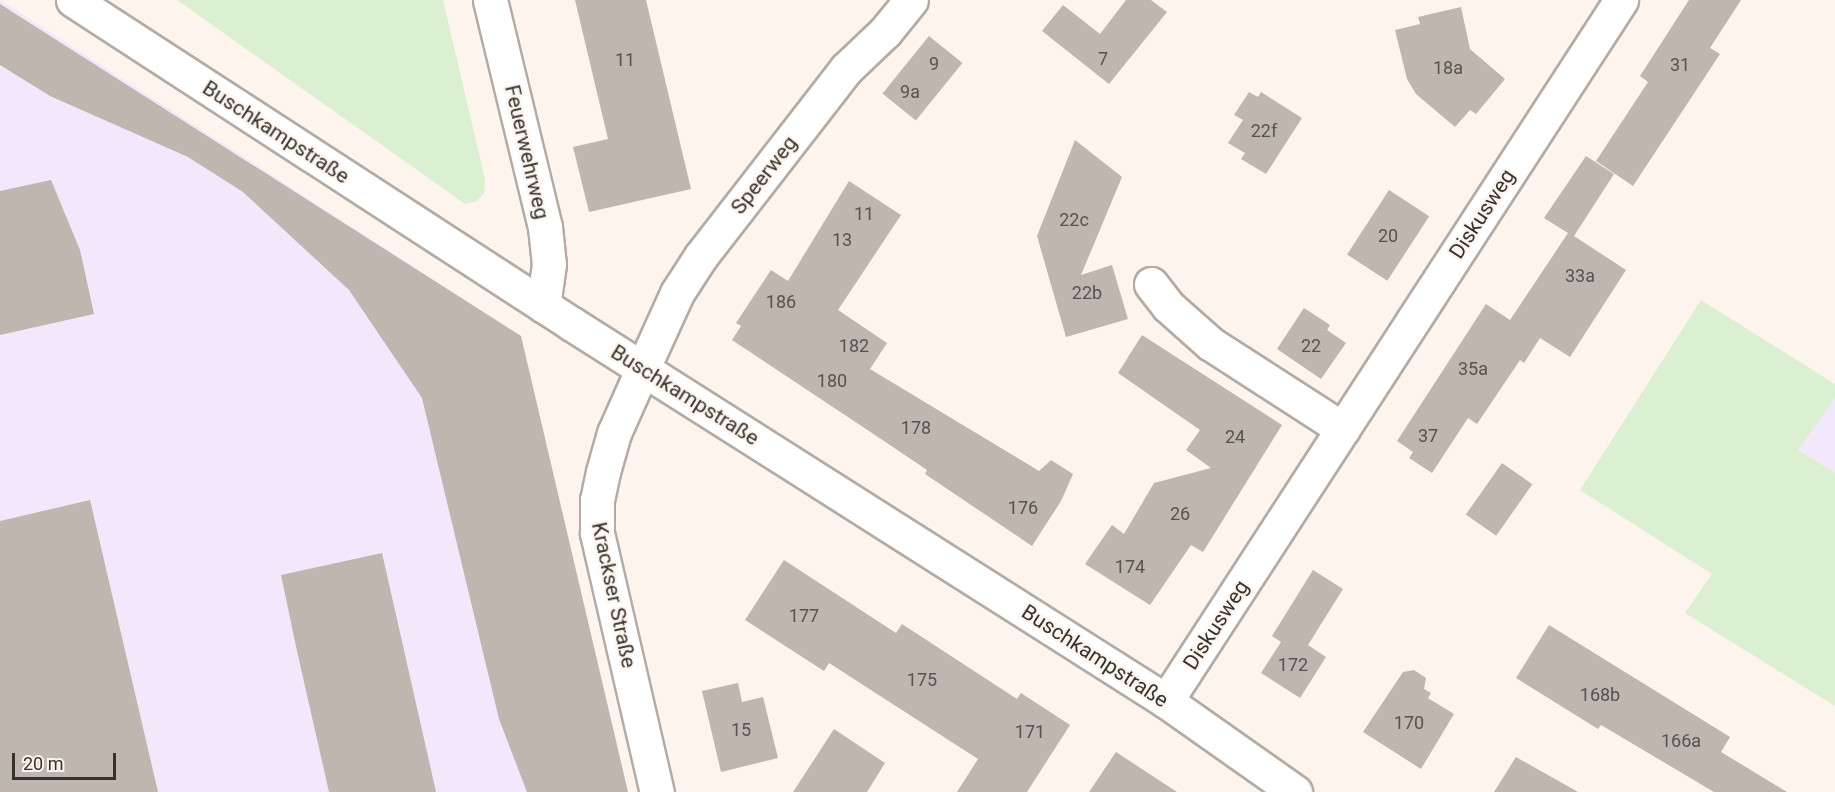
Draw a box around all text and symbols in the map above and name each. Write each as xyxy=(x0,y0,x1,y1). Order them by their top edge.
house number: 7 xyxy=(1098,48,1108,70)
house number: 11 xyxy=(615,49,635,71)
house number: 9 xyxy=(929,53,939,75)
house number: 31 xyxy=(1670,54,1690,76)
house number: 18a xyxy=(1433,57,1463,79)
street label: Buschkampstraße xyxy=(198,75,354,189)
house number: 9a xyxy=(900,81,920,103)
street label: Feuerwehrweg xyxy=(499,82,555,222)
house number: 22f xyxy=(1251,120,1277,142)
street label: Speerweg xyxy=(726,131,802,219)
street label: Diskusweg xyxy=(1444,165,1520,263)
house number: 11 xyxy=(854,203,874,225)
house number: 22c xyxy=(1059,209,1089,231)
house number: 20 xyxy=(1378,225,1398,247)
house number: 13 xyxy=(832,229,852,251)
house number: 33a xyxy=(1565,265,1595,287)
house number: 22b xyxy=(1072,282,1102,304)
house number: 186 xyxy=(766,291,796,313)
house number: 182 xyxy=(839,335,869,357)
house number: 22 xyxy=(1301,335,1321,357)
street label: Buschkampstraße xyxy=(606,339,764,451)
house number: 35a xyxy=(1458,358,1488,380)
house number: 180 xyxy=(817,370,847,392)
house number: 178 xyxy=(901,417,931,439)
house number: 37 xyxy=(1418,425,1438,447)
house number: 24 xyxy=(1225,426,1245,448)
house number: 176 xyxy=(1008,497,1038,519)
house number: 26 xyxy=(1170,503,1190,525)
street label: Krackser Straße xyxy=(586,520,642,670)
house number: 174 xyxy=(1115,556,1145,578)
street label: Diskusweg xyxy=(1178,576,1254,674)
street label: Buschkampstraße xyxy=(1017,599,1173,713)
house number: 177 xyxy=(789,605,819,627)
house number: 172 xyxy=(1278,654,1308,676)
house number: 175 xyxy=(907,669,937,691)
house number: 168b xyxy=(1580,684,1620,706)
house number: 170 xyxy=(1394,712,1424,734)
house number: 15 xyxy=(731,719,751,741)
house number: 171 xyxy=(1015,721,1045,743)
house number: 166a xyxy=(1661,730,1701,752)
scale bar xyxy=(15,741,118,779)
text: 20 m xyxy=(23,753,63,774)

